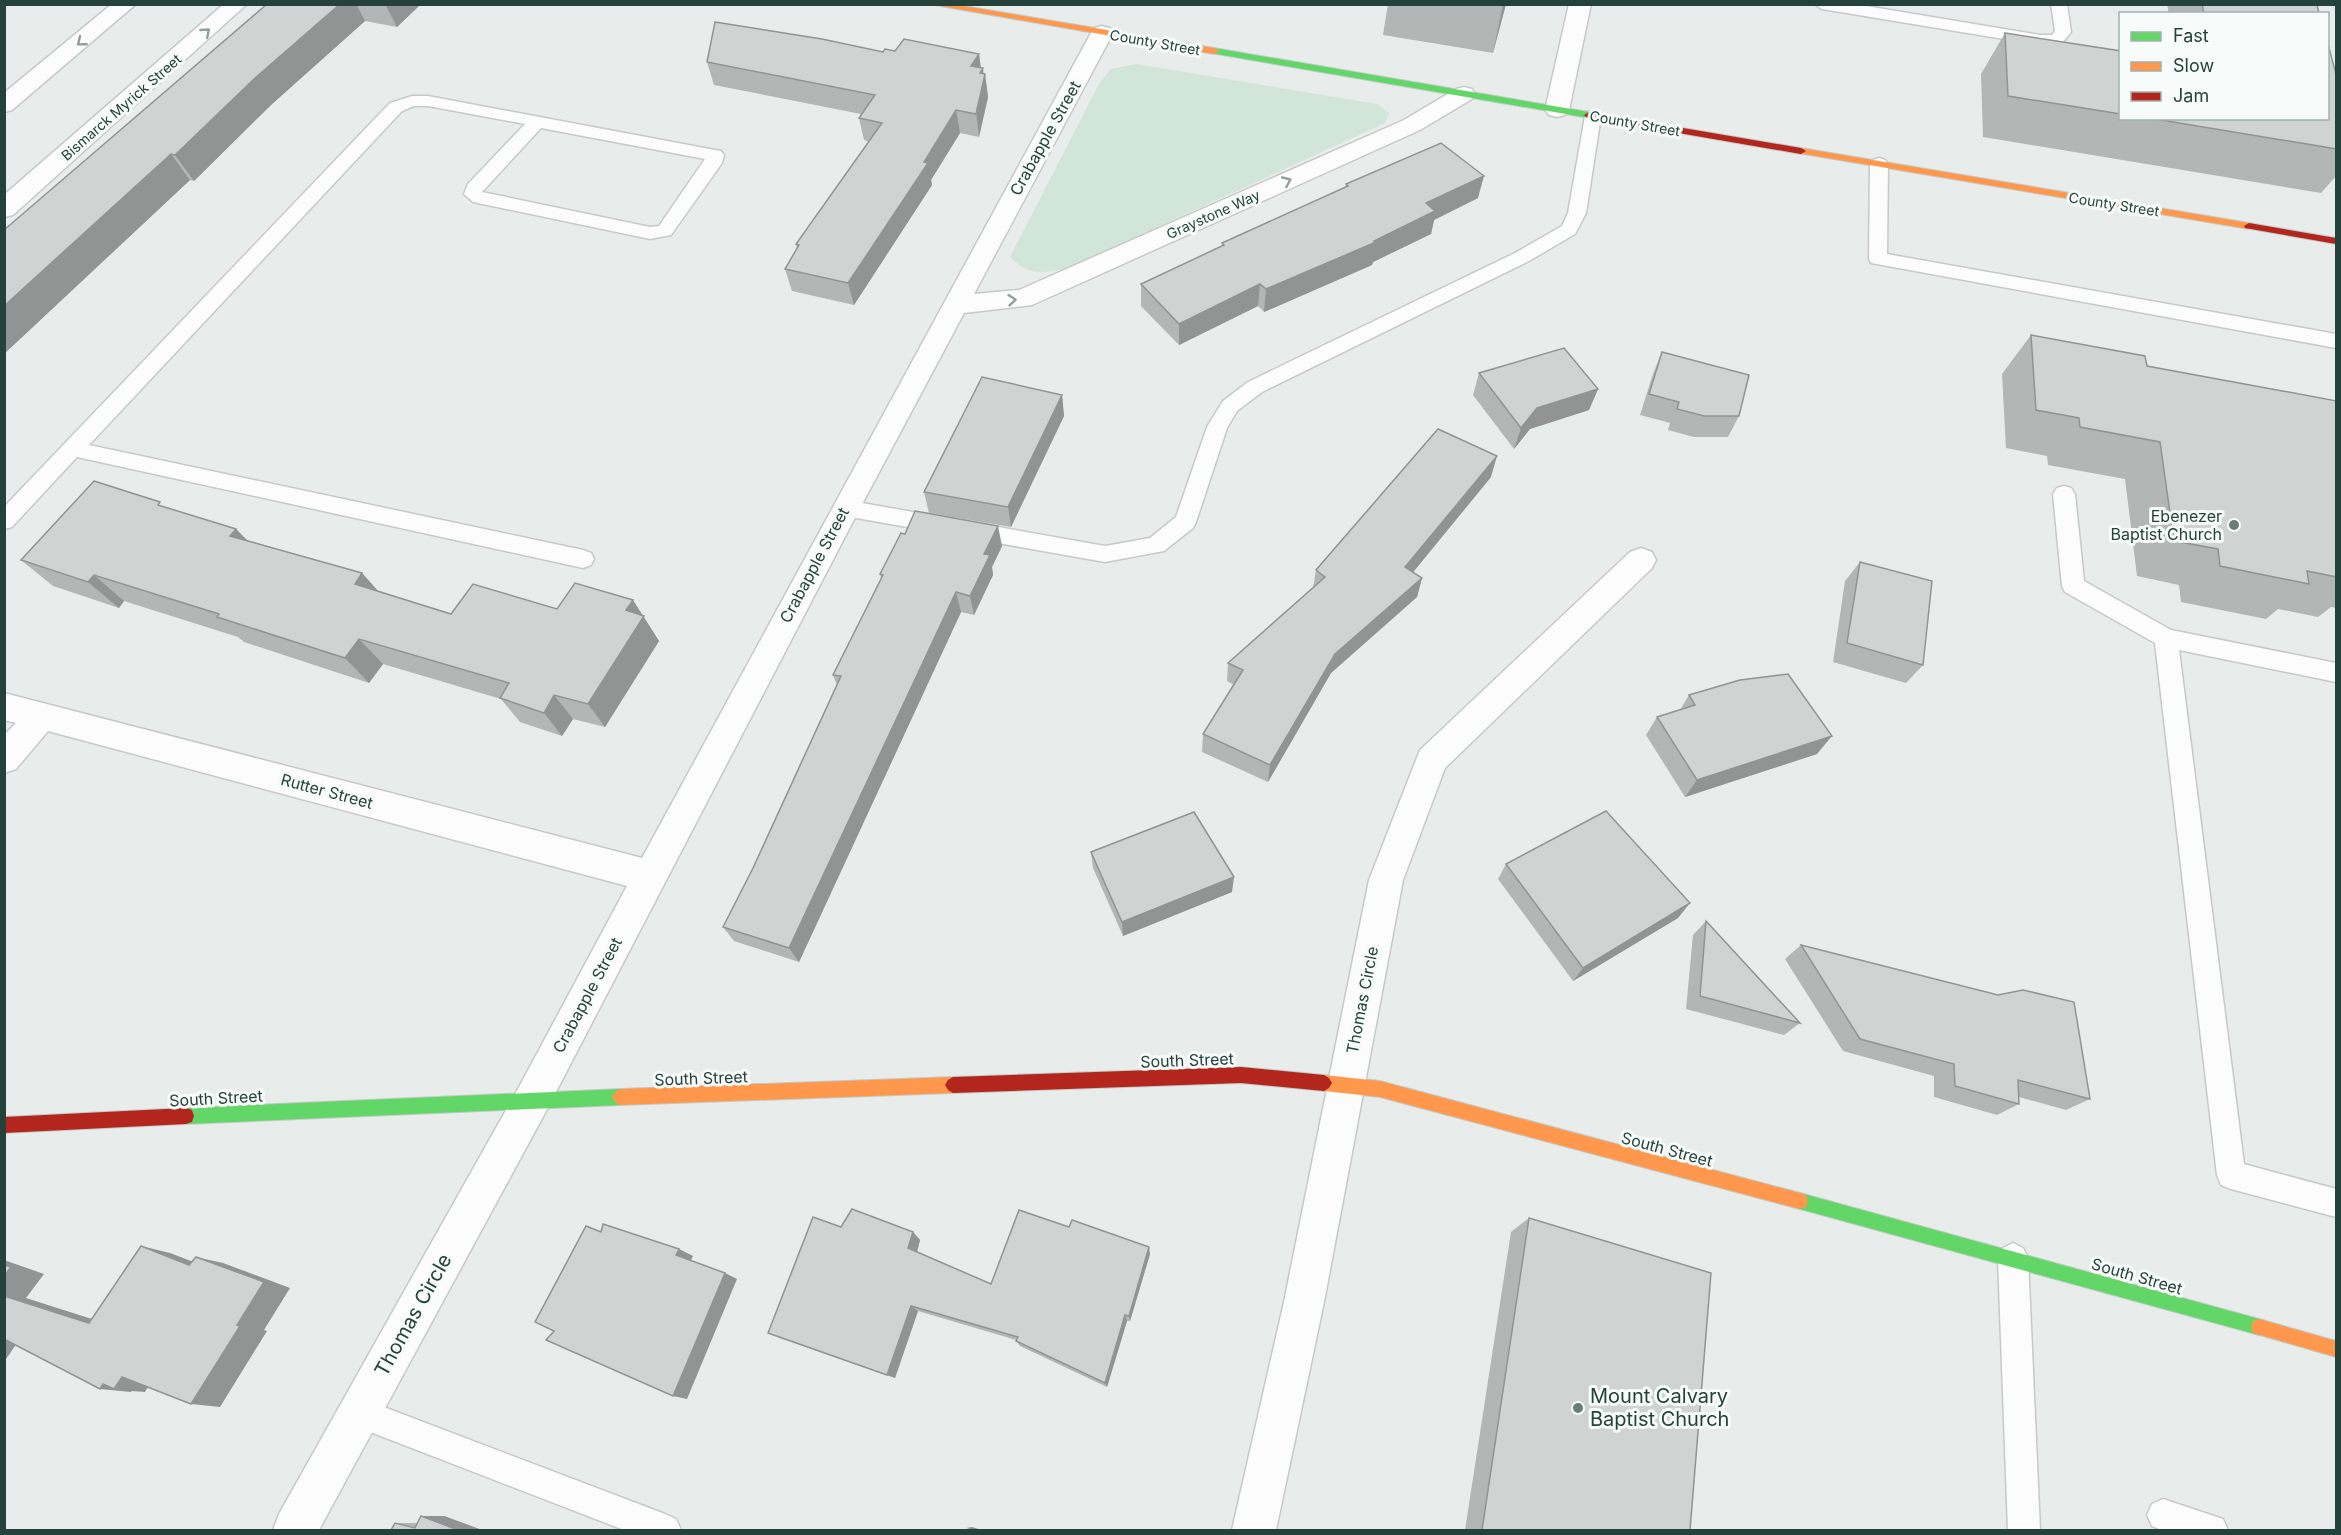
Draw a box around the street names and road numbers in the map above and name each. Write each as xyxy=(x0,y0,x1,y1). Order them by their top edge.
street label: County Street xyxy=(1109,26,1202,58)
street label: Bismarck Myrick Street xyxy=(58,50,185,164)
street label: Crabapple Street xyxy=(1005,77,1085,199)
street label: County Street xyxy=(1589,107,1682,139)
street label: Graystone Way xyxy=(1164,186,1262,242)
street label: County Street xyxy=(2068,188,2161,220)
street label: Crabapple Street xyxy=(775,504,853,626)
street label: Rutter Street xyxy=(279,769,375,813)
street label: Crabapple Street xyxy=(548,934,626,1056)
street label: Thomas Circle xyxy=(1342,945,1382,1055)
street label: South Street xyxy=(1140,1048,1234,1072)
street label: South Street xyxy=(654,1066,748,1090)
street label: South Street xyxy=(169,1086,263,1110)
street label: South Street xyxy=(1619,1127,1715,1171)
street label: Thomas Circle xyxy=(369,1250,457,1380)
street label: South Street xyxy=(2089,1253,2185,1299)

